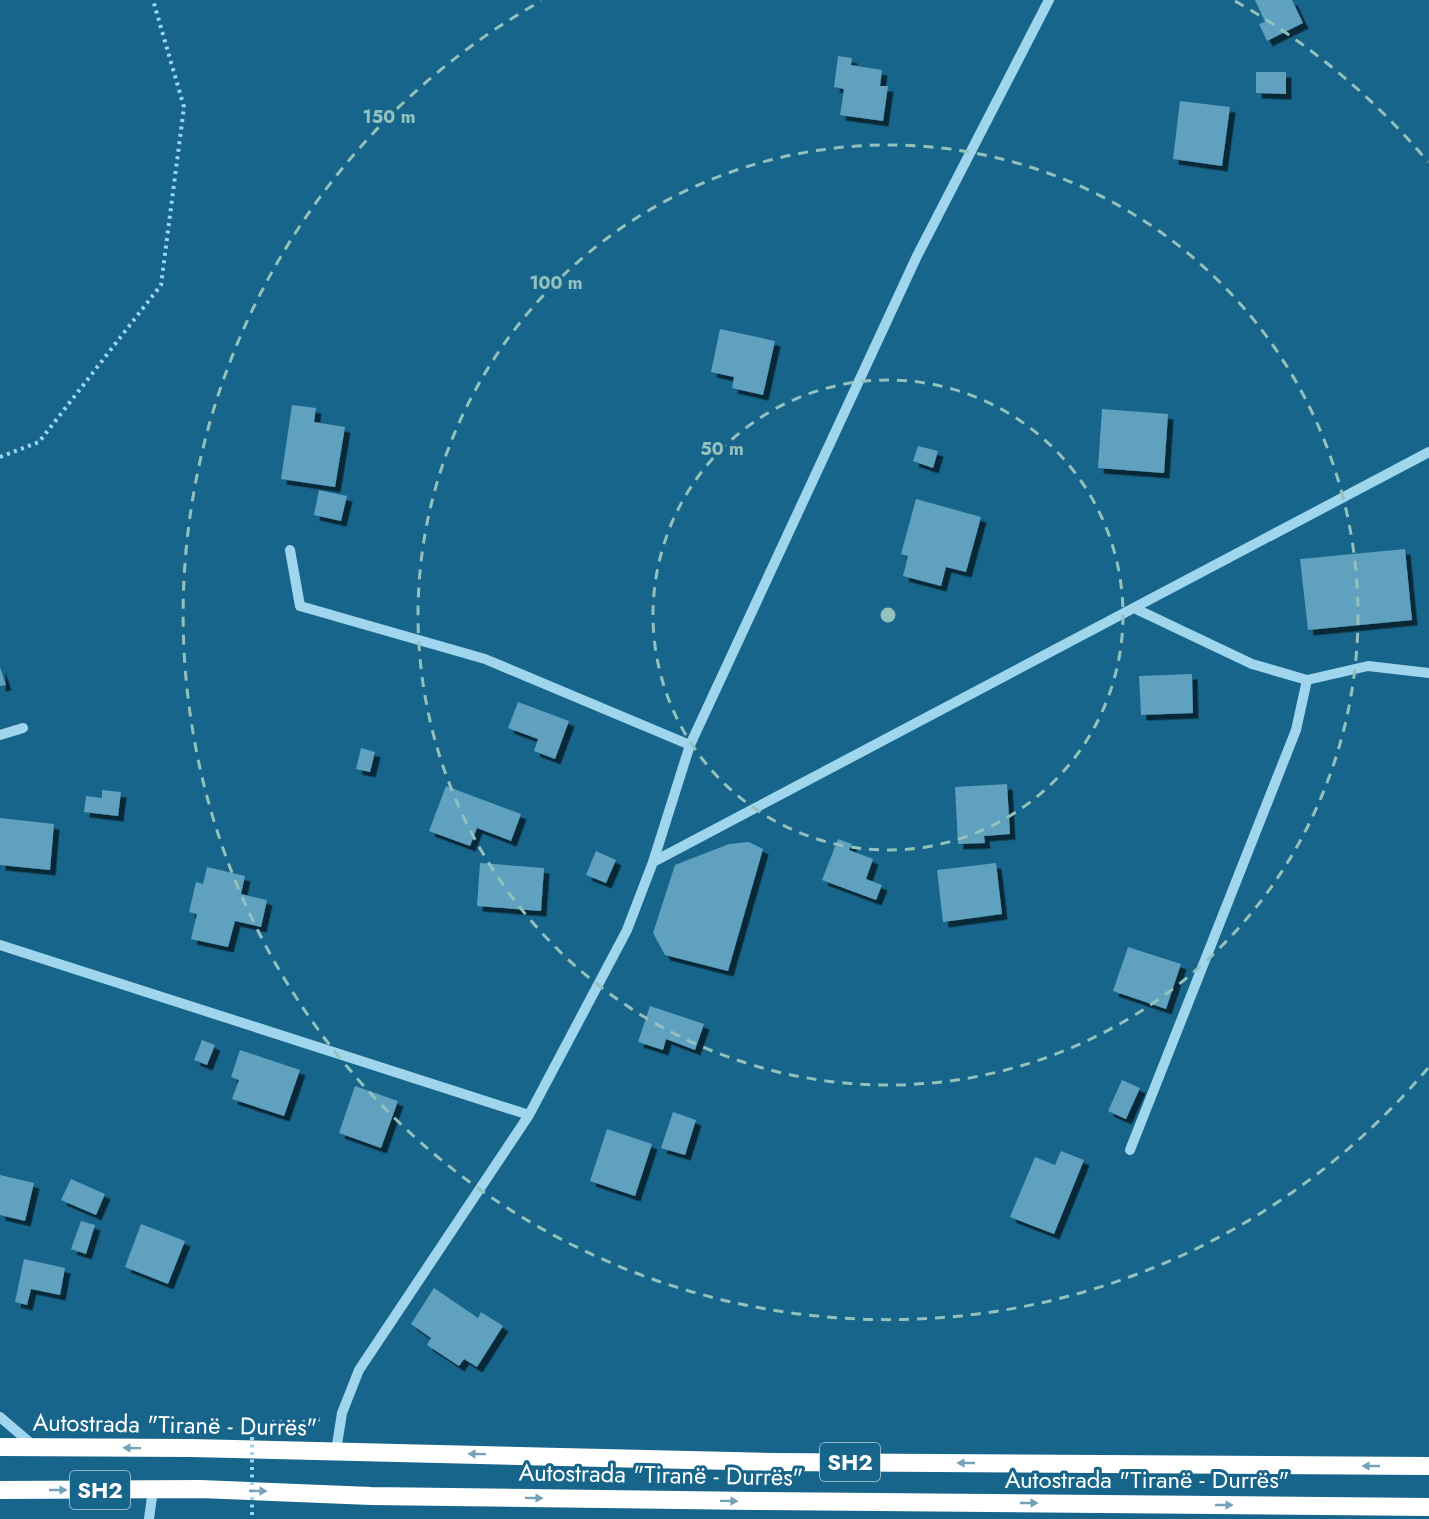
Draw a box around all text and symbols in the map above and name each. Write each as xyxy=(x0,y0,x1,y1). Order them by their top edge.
text: 150 m xyxy=(363,104,415,130)
text: 100 m xyxy=(529,270,583,296)
text: 50 m xyxy=(700,436,744,462)
centre of rings xyxy=(878,605,898,625)
street label: Autostrada "Tiranë - Durrës" xyxy=(32,1405,318,1444)
one-way arrow xyxy=(122,1443,141,1452)
road number: SH2 xyxy=(820,1443,880,1481)
one-way arrow xyxy=(467,1450,486,1459)
street label: Autostrada "Tiranë - Durrës" xyxy=(518,1455,804,1494)
one-way arrow xyxy=(956,1458,975,1468)
one-way arrow xyxy=(1361,1461,1380,1471)
street label: Autostrada "Tiranë - Durrës" xyxy=(1005,1462,1289,1497)
road number: SH2 xyxy=(70,1471,130,1509)
one-way arrow xyxy=(49,1485,68,1495)
one-way arrow xyxy=(249,1487,268,1496)
one-way arrow xyxy=(525,1493,544,1503)
one-way arrow xyxy=(720,1496,739,1505)
one-way arrow xyxy=(1020,1498,1039,1508)
one-way arrow xyxy=(1215,1500,1234,1510)

